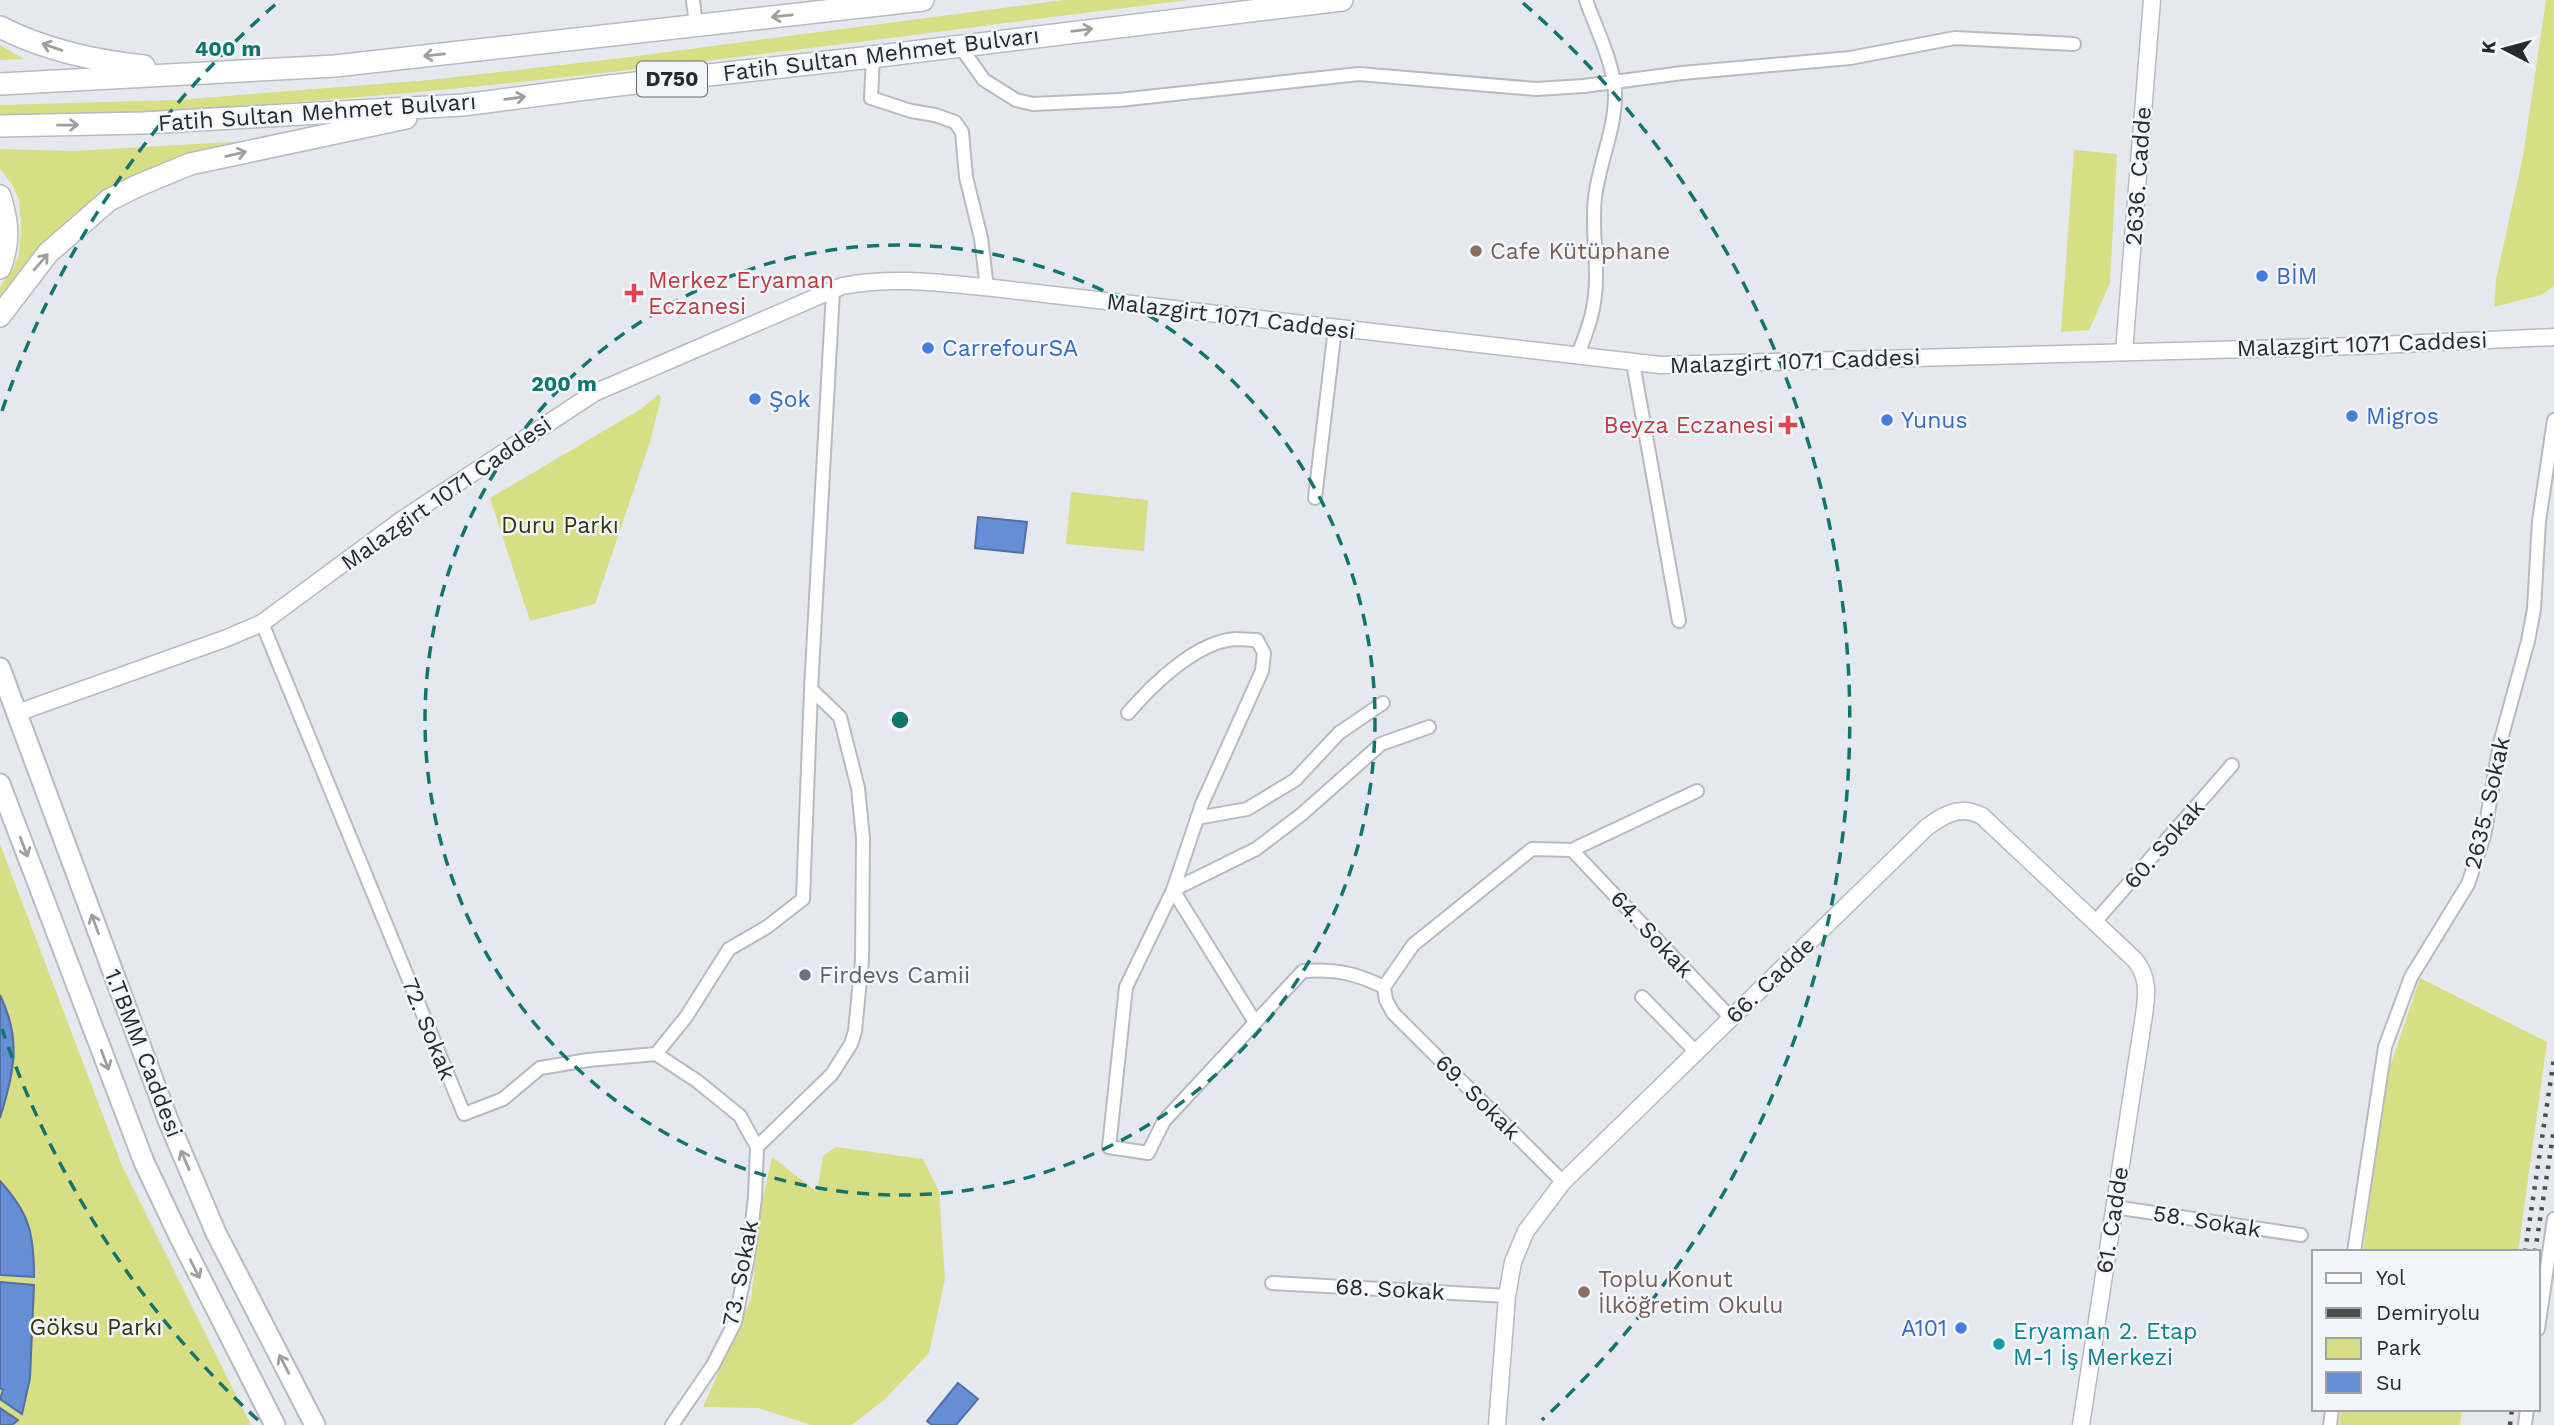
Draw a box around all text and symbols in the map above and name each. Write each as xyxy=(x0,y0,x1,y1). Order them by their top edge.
one-way arrow xyxy=(771,10,794,23)
north arrow xyxy=(2470,14,2540,84)
street label: Fatih Sultan Mehmet Bulvarı xyxy=(721,22,1041,87)
one-way arrow xyxy=(1070,24,1093,37)
text: 400 m xyxy=(195,36,261,61)
one-way arrow xyxy=(42,40,64,52)
text: K xyxy=(2476,40,2501,55)
one-way arrow xyxy=(423,48,446,61)
road number: D750 xyxy=(637,62,707,96)
street label: Fatih Sultan Mehmet Bulvarı xyxy=(157,88,477,137)
one-way arrow xyxy=(503,92,526,105)
street label: 2636. Cadde xyxy=(2120,105,2157,247)
one-way arrow xyxy=(56,118,79,131)
one-way arrow xyxy=(224,147,246,160)
place label: Cafe Kütüphane xyxy=(1490,238,1670,265)
marker: Cafe Kütüphane xyxy=(1468,243,1484,259)
one-way arrow xyxy=(32,253,48,271)
place label: BİM xyxy=(2276,263,2317,290)
place label: Merkez Eryaman Eczanesi xyxy=(648,267,834,320)
marker: BİM xyxy=(2254,268,2270,284)
marker: Merkez Eryaman Eczanesi xyxy=(626,285,642,301)
street label: Malazgirt 1071 Caddesi xyxy=(1105,288,1357,345)
street label: Malazgirt 1071 Caddesi xyxy=(2236,327,2488,362)
place label: CarrefourSA xyxy=(942,335,1078,362)
marker: CarrefourSA xyxy=(920,340,936,356)
street label: Malazgirt 1071 Caddesi xyxy=(1669,344,1921,379)
text: 200 m xyxy=(531,371,597,396)
place label: Şok xyxy=(769,386,811,413)
marker: Şok xyxy=(747,391,763,407)
place label: Migros xyxy=(2366,403,2439,430)
place label: Yunus xyxy=(1901,407,1968,434)
marker: Migros xyxy=(2344,408,2360,424)
street label: Malazgirt 1071 Caddesi xyxy=(336,410,557,576)
place label: Beyza Eczanesi xyxy=(1604,412,1774,439)
marker: Yunus xyxy=(1879,412,1895,428)
marker: Beyza Eczanesi xyxy=(1780,417,1796,433)
park label: Duru Parkı xyxy=(501,512,619,539)
centre of rings xyxy=(888,708,912,732)
street label: 2635. Sokak xyxy=(2459,734,2516,872)
street label: 60. Sokak xyxy=(2118,794,2210,894)
one-way arrow xyxy=(19,836,32,858)
street label: 64. Sokak xyxy=(1605,885,1699,983)
one-way arrow xyxy=(88,914,101,936)
street label: 66. Cadde xyxy=(1720,931,1820,1029)
place label: Firdevs Camii xyxy=(819,962,970,989)
street label: 1.TBMM Caddesi xyxy=(99,965,188,1141)
marker: Firdevs Camii xyxy=(797,967,813,983)
street label: 72. Sokak xyxy=(396,974,461,1084)
one-way arrow xyxy=(100,1048,113,1070)
street label: 69. Sokak xyxy=(1429,1049,1526,1146)
one-way arrow xyxy=(178,1149,191,1171)
street label: 61. Cadde xyxy=(2091,1165,2134,1275)
street label: 58. Sokak xyxy=(2151,1200,2263,1243)
street label: 73. Sokak xyxy=(717,1218,764,1329)
legend xyxy=(2312,1250,2540,1411)
one-way arrow xyxy=(189,1258,203,1279)
text: Yol xyxy=(2376,1265,2406,1290)
place label: Toplu Konut İlköğretim Okulu xyxy=(1598,1266,1783,1319)
street label: 68. Sokak xyxy=(1335,1273,1445,1306)
marker: Toplu Konut İlköğretim Okulu xyxy=(1576,1284,1592,1300)
text: Demiryolu xyxy=(2376,1300,2480,1325)
park label: Göksu Parkı xyxy=(30,1314,163,1341)
place label: A101 xyxy=(1901,1315,1947,1342)
place label: Eryaman 2. Etap M-1 İş Merkezi xyxy=(2013,1318,2197,1371)
marker: A101 xyxy=(1953,1320,1969,1336)
text: Park xyxy=(2376,1335,2421,1360)
marker: Eryaman 2. Etap M-1 İş Merkezi xyxy=(1991,1336,2007,1352)
one-way arrow xyxy=(277,1354,290,1375)
text: Su xyxy=(2376,1370,2402,1395)

